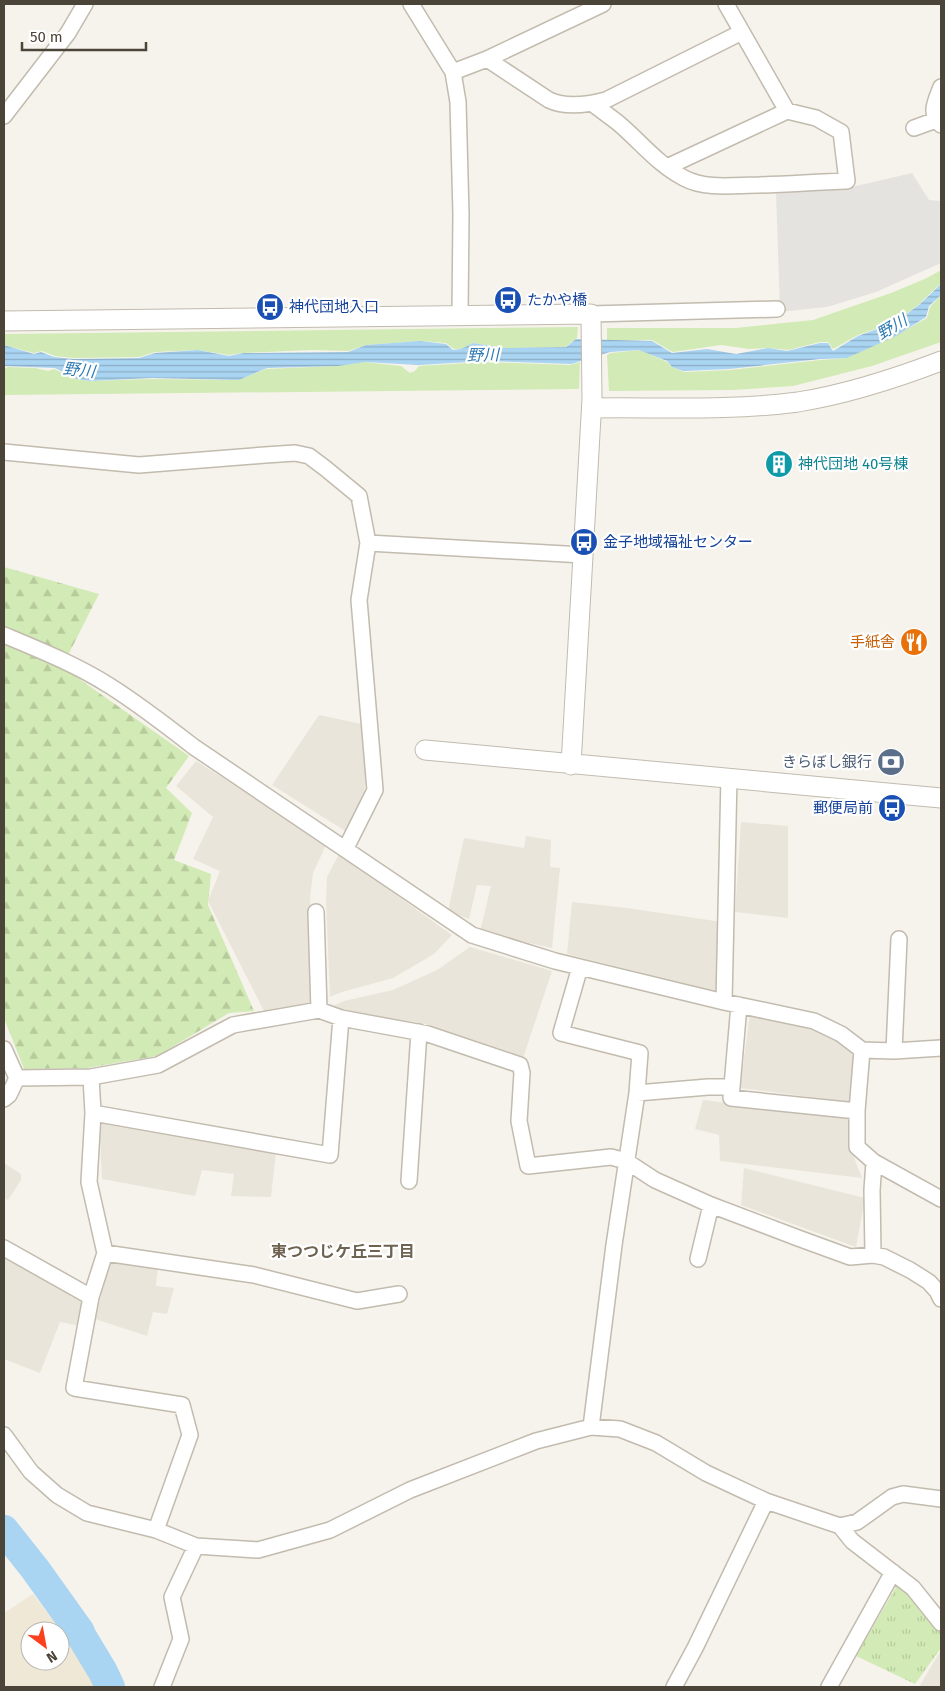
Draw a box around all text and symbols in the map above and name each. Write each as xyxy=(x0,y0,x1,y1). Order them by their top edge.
scale bar xyxy=(22,20,146,52)
text: 50 m xyxy=(30,28,63,46)
bus stop icon: たかや橋 xyxy=(493,285,523,315)
place label: たかや橋 xyxy=(527,291,587,309)
bus stop icon: 神代団地入口 xyxy=(255,292,285,322)
place label: 神代団地入口 xyxy=(289,298,379,316)
water label: 野川 xyxy=(873,310,912,343)
water label: 野川 xyxy=(467,345,501,365)
water label: 野川 xyxy=(62,359,98,381)
building icon: 神代団地 40号棟 xyxy=(764,449,794,479)
place label: 神代団地 40号棟 xyxy=(798,455,908,473)
bus stop icon: 金子地域福祉センター xyxy=(569,527,599,557)
place label: 金子地域福祉センター xyxy=(603,533,753,551)
restaurant icon: 手紙舎 xyxy=(899,627,929,657)
place label: 手紙舎 xyxy=(850,633,895,651)
bank icon: きらぼし銀行 xyxy=(876,747,906,777)
place label: きらぼし銀行 xyxy=(782,753,872,771)
bus stop icon: 郵便局前 xyxy=(877,793,907,823)
place label: 郵便局前 xyxy=(813,799,873,817)
district label: 東つつじケ丘三丁目 xyxy=(271,1242,415,1261)
north arrow xyxy=(20,1621,70,1671)
text: N xyxy=(43,1647,60,1666)

